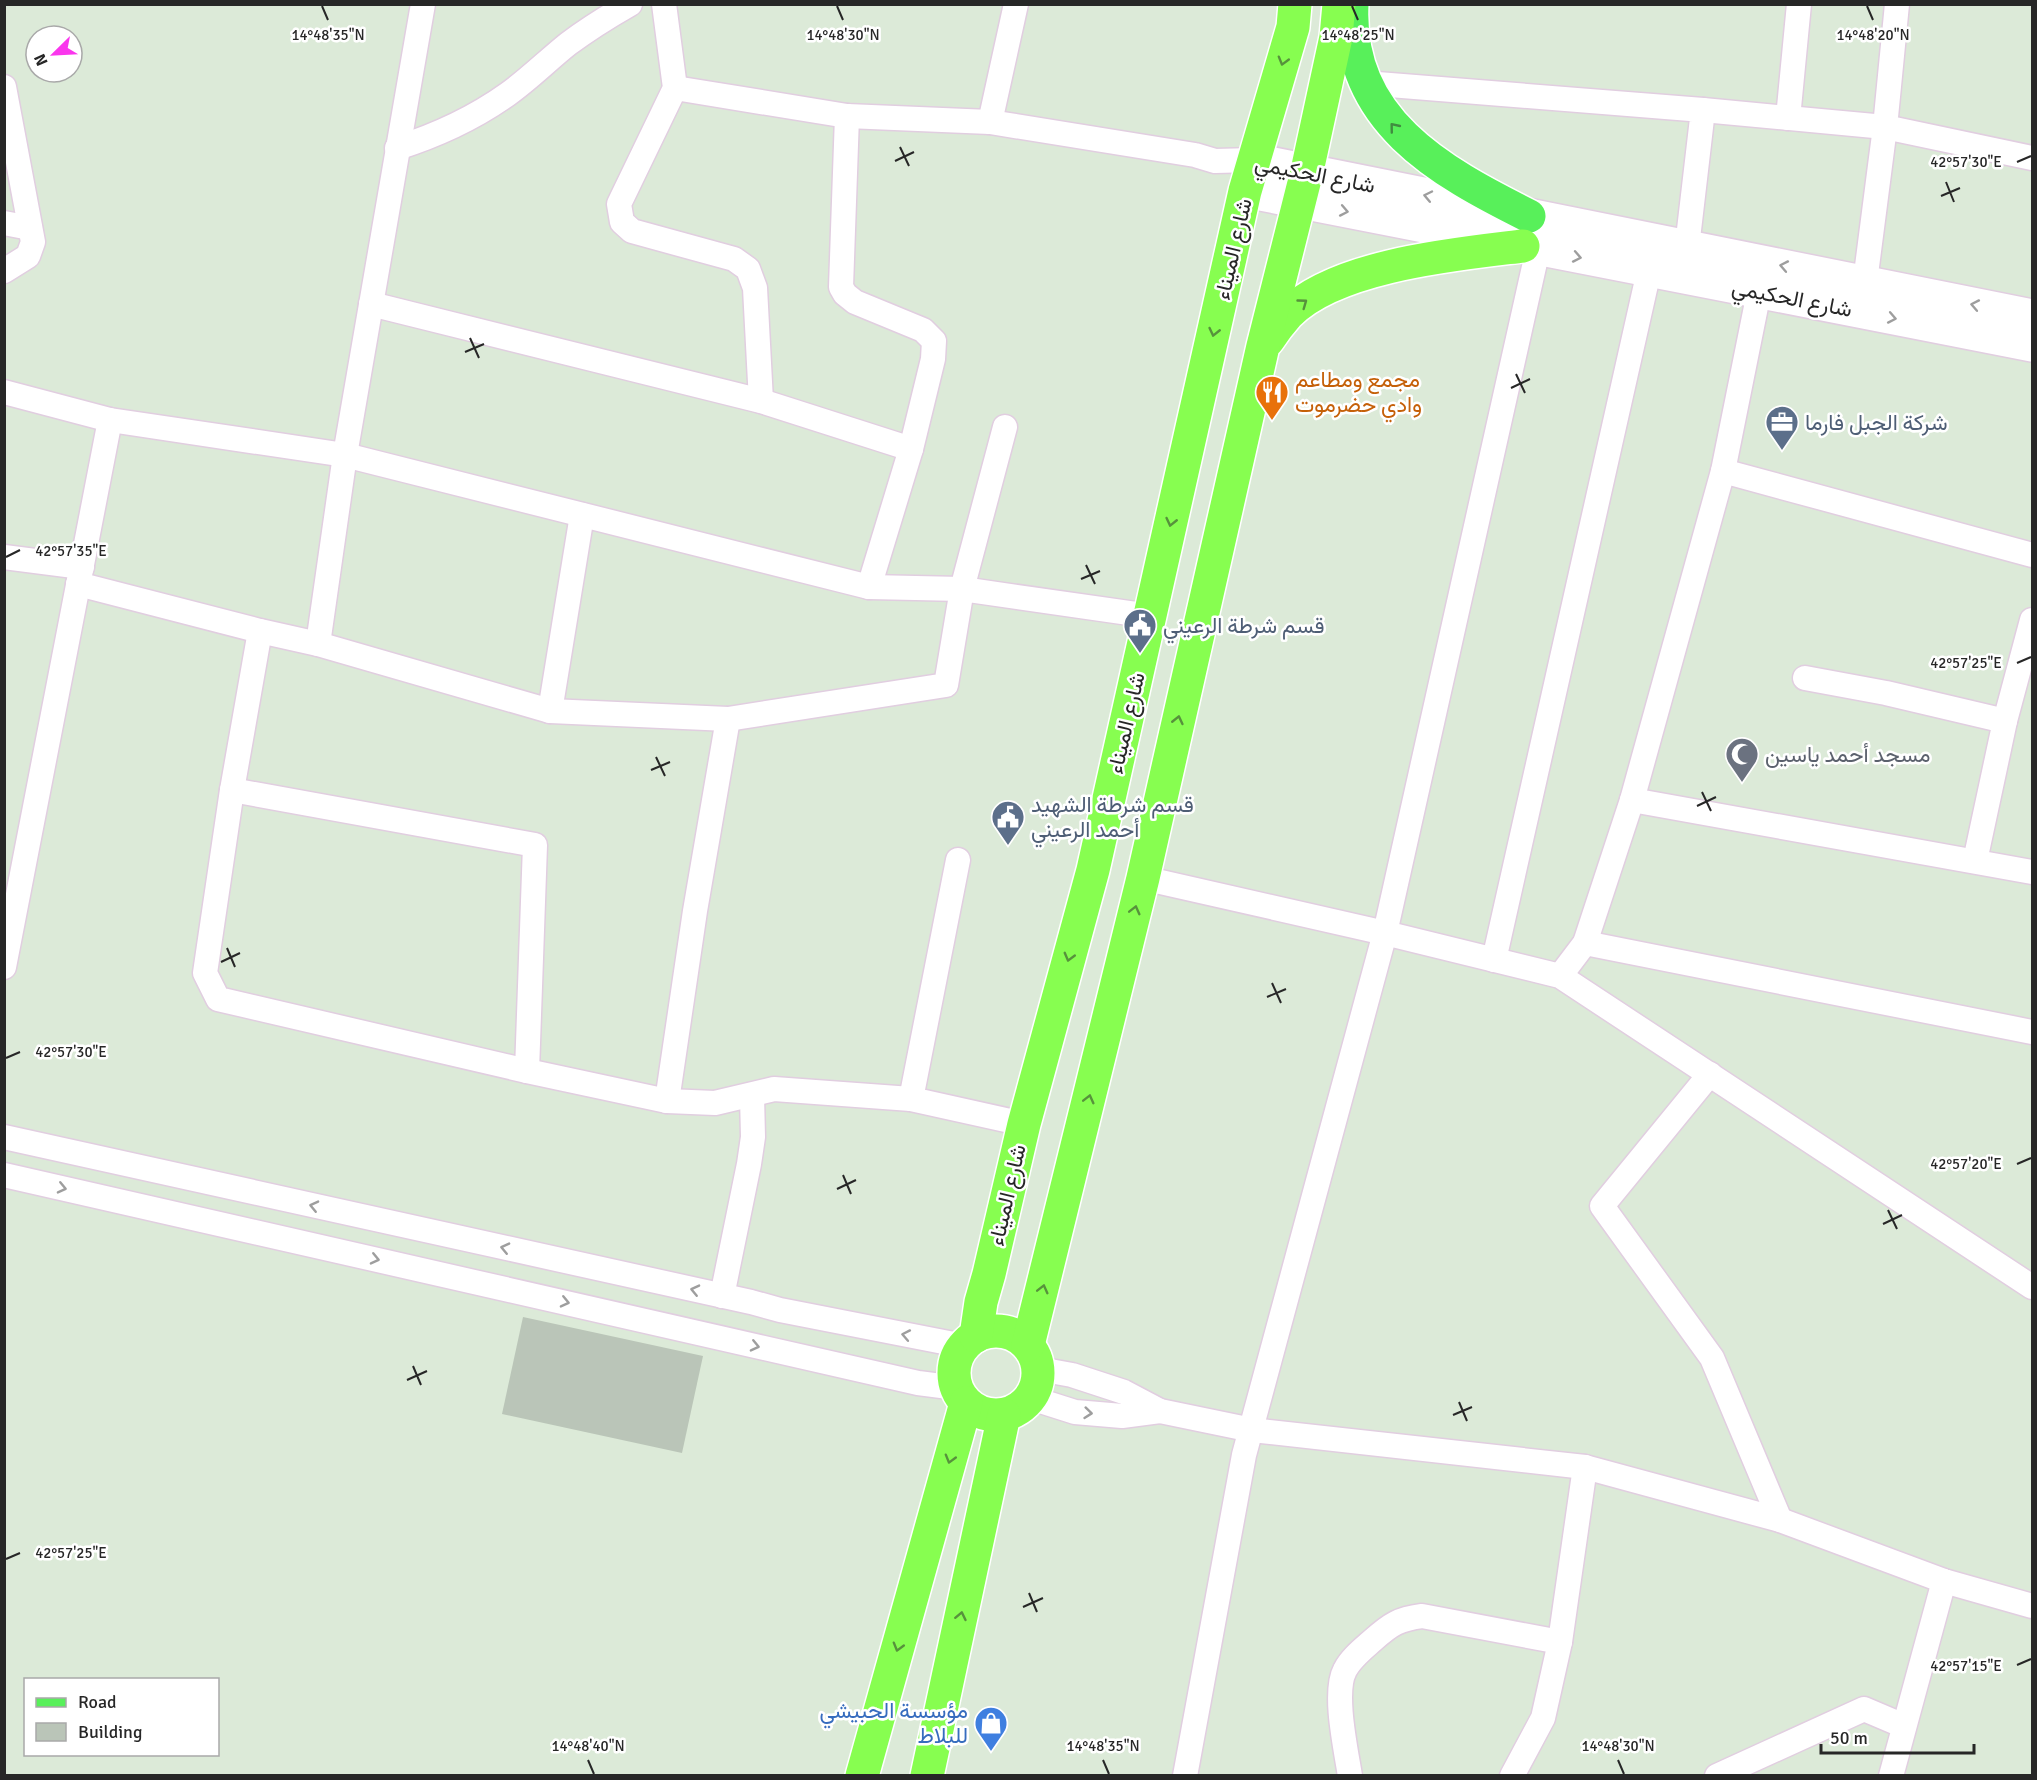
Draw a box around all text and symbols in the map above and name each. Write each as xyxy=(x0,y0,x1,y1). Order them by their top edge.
north arrow xyxy=(24,24,84,84)
text: 14°48'35"N xyxy=(291,26,365,44)
text: 14°48'30"N xyxy=(806,26,880,44)
text: 14°48'25"N xyxy=(1321,26,1395,44)
text: 14°48'20"N xyxy=(1836,26,1910,44)
text: N xyxy=(30,51,53,69)
one-way arrow xyxy=(1278,56,1290,66)
one-way arrow xyxy=(1390,122,1401,133)
street label: شارع الحكيمي xyxy=(1252,149,1377,204)
text: 42°57'30"E xyxy=(1930,153,2002,171)
one-way arrow xyxy=(1423,190,1433,203)
street label: شارع الميناء xyxy=(1208,196,1259,303)
one-way arrow xyxy=(1339,204,1349,217)
one-way arrow xyxy=(1571,250,1581,263)
one-way arrow xyxy=(1779,260,1789,273)
street label: شارع الحكيمي xyxy=(1729,273,1854,328)
one-way arrow xyxy=(1296,299,1307,310)
one-way arrow xyxy=(1970,299,1980,312)
one-way arrow xyxy=(1886,311,1896,324)
one-way arrow xyxy=(1208,326,1221,336)
place label: مجمع ومطاعم وادي حضرموت xyxy=(1295,366,1422,423)
restaurant icon: مجمع ومطاعم وادي حضرموت xyxy=(1254,374,1290,421)
office icon: شركة الجبل فارما xyxy=(1764,404,1800,451)
place label: شركة الجبل فارما xyxy=(1805,409,1948,436)
one-way arrow xyxy=(1166,517,1179,527)
text: 42°57'35"E xyxy=(35,542,107,560)
public building icon: قسم شرطة الرعيني xyxy=(1122,607,1158,654)
place label: قسم شرطة الرعيني xyxy=(1163,612,1324,644)
text: 42°57'25"E xyxy=(1930,654,2002,672)
street label: شارع الميناء xyxy=(1101,670,1152,777)
one-way arrow xyxy=(1171,715,1184,725)
mosque icon: مسجد أحمد ياسين xyxy=(1724,736,1760,783)
place label: مسجد أحمد ياسين xyxy=(1765,741,1930,768)
place label: قسم شرطة الشهيد أحمد الرعيني xyxy=(1031,791,1194,848)
public building icon: قسم شرطة الشهيد أحمد الرعيني xyxy=(990,799,1026,846)
one-way arrow xyxy=(1128,905,1141,915)
one-way arrow xyxy=(1064,951,1076,962)
text: 42°57'30"E xyxy=(35,1043,107,1061)
one-way arrow xyxy=(1082,1094,1095,1104)
street label: شارع الميناء xyxy=(982,1142,1033,1249)
text: 42°57'20"E xyxy=(1930,1155,2002,1173)
one-way arrow xyxy=(56,1181,66,1194)
one-way arrow xyxy=(309,1200,319,1213)
one-way arrow xyxy=(500,1242,510,1255)
one-way arrow xyxy=(369,1252,379,1265)
one-way arrow xyxy=(690,1284,700,1297)
one-way arrow xyxy=(1035,1284,1048,1294)
one-way arrow xyxy=(560,1295,570,1308)
one-way arrow xyxy=(901,1329,911,1342)
one-way arrow xyxy=(750,1338,760,1351)
one-way arrow xyxy=(1083,1406,1092,1419)
one-way arrow xyxy=(945,1453,957,1464)
text: 42°57'25"E xyxy=(35,1544,107,1562)
one-way arrow xyxy=(954,1611,967,1621)
one-way arrow xyxy=(893,1641,905,1652)
text: 42°57'15"E xyxy=(1930,1657,2002,1675)
legend xyxy=(24,1678,219,1756)
text: Road xyxy=(78,1691,117,1713)
place label: مؤسسة الحبيشي للبلاط xyxy=(819,1697,968,1749)
shop icon: مؤسسة الحبيشي للبلاط xyxy=(973,1705,1009,1752)
scale bar xyxy=(1821,1717,1974,1755)
text: Building xyxy=(78,1721,142,1743)
text: 50 m xyxy=(1830,1727,1868,1749)
text: 14°48'40"N xyxy=(551,1737,625,1755)
text: 14°48'35"N xyxy=(1066,1737,1140,1755)
text: 14°48'30"N xyxy=(1581,1737,1655,1755)

